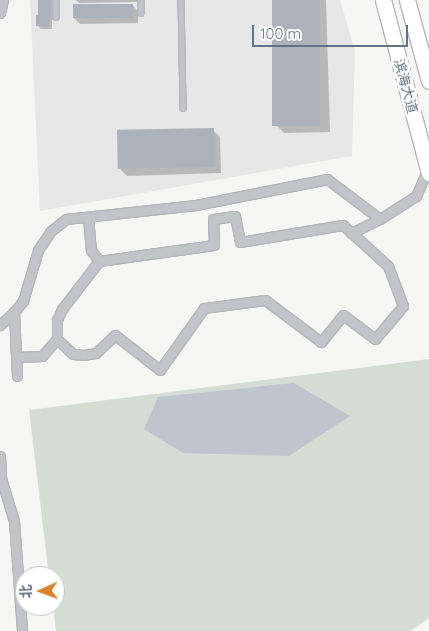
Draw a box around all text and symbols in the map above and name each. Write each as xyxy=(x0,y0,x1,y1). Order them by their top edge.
scale bar xyxy=(254,15,410,47)
text: 100 m xyxy=(260,24,301,43)
street label: 滨海大道 xyxy=(391,57,421,115)
north arrow xyxy=(15,566,65,616)
text: 北 xyxy=(17,584,35,599)

